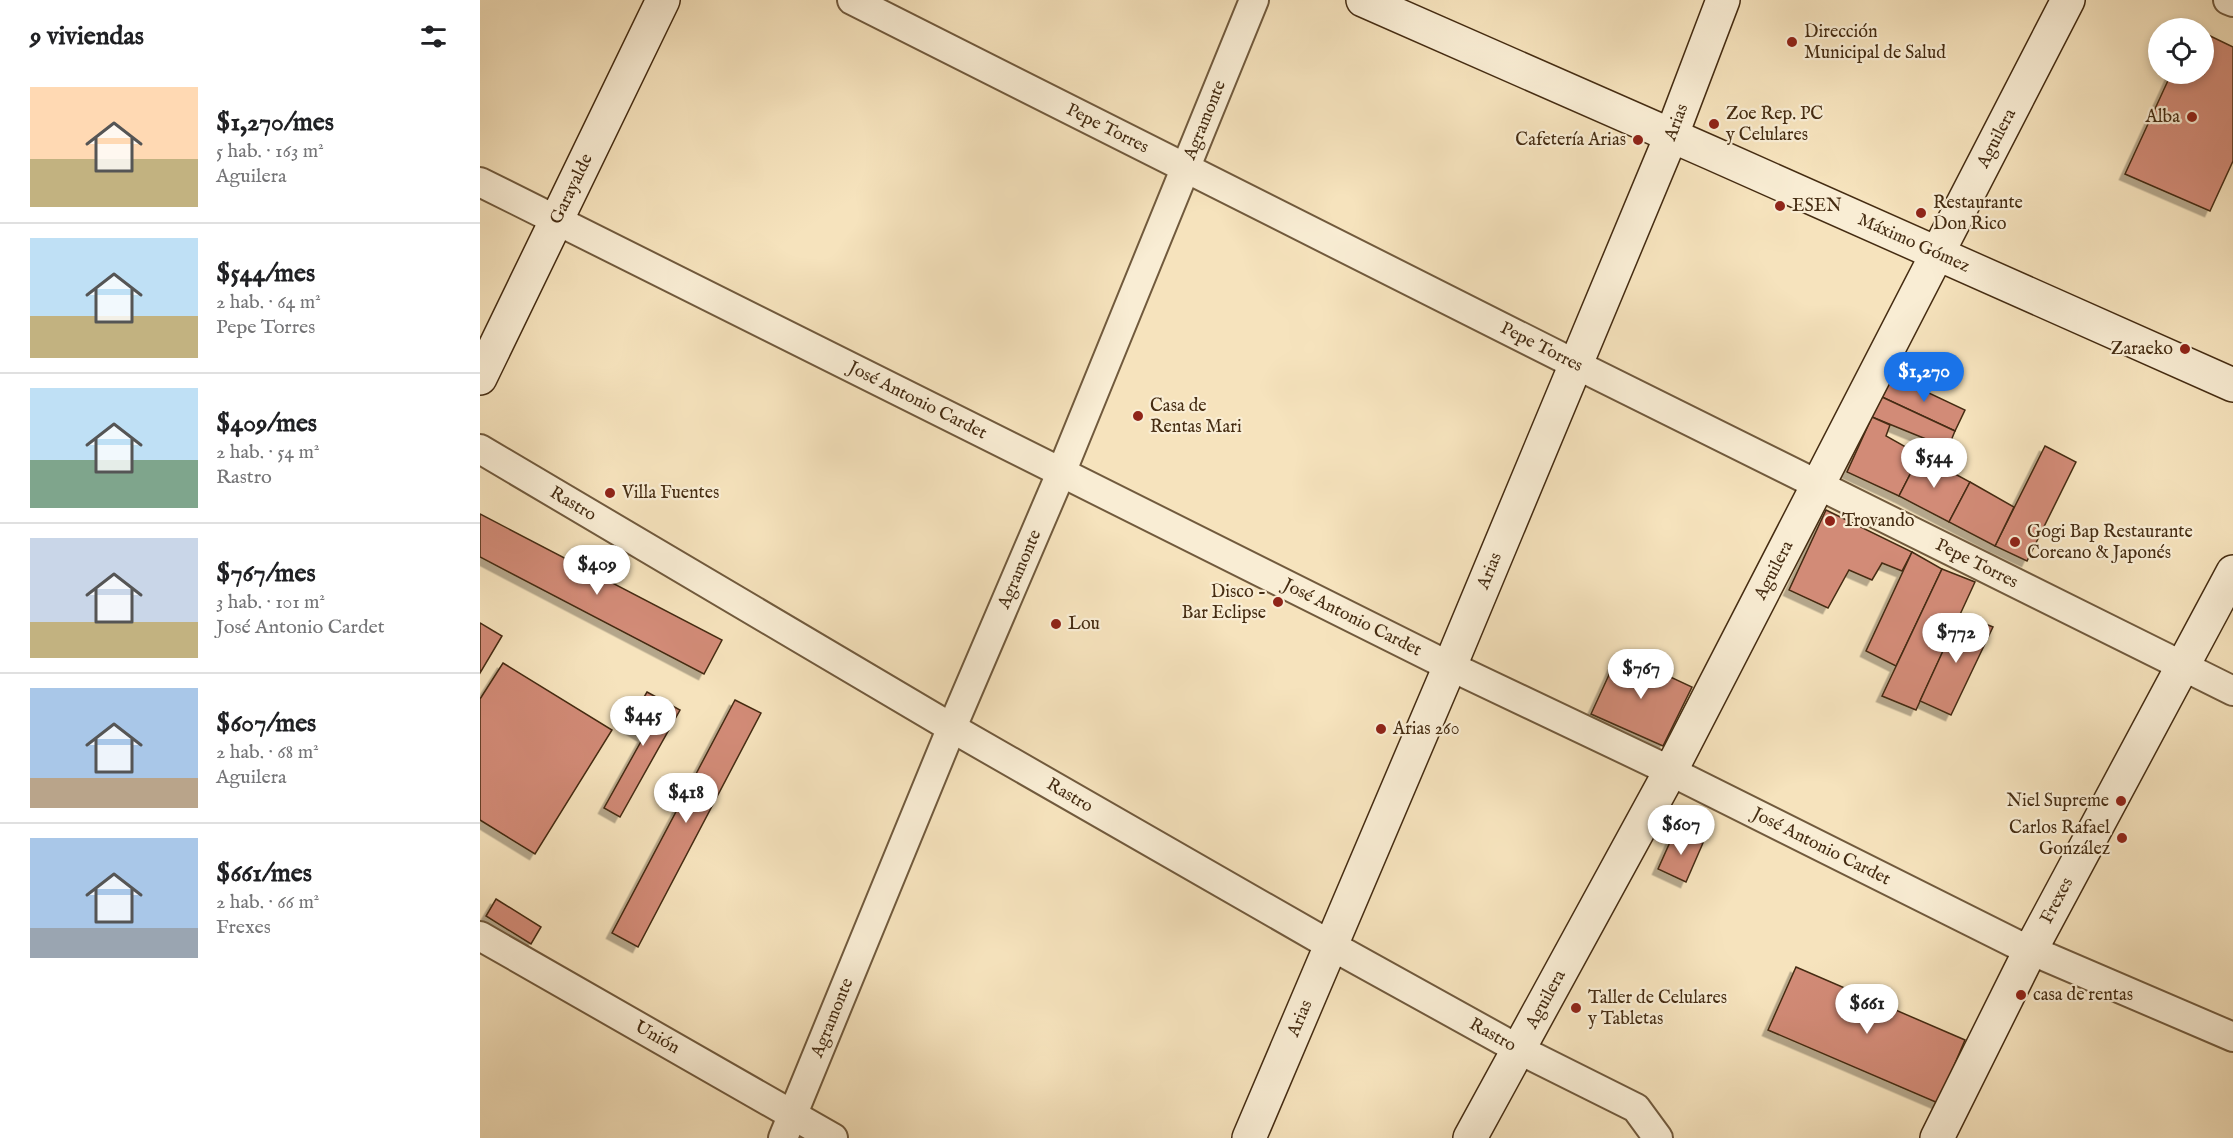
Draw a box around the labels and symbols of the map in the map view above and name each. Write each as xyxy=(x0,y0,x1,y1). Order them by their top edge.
place label: Dirección Municipal de Salud xyxy=(1804,21,1946,65)
marker: Dirección Municipal de Salud xyxy=(1785,35,1799,49)
street label: Agramonte xyxy=(1178,77,1231,164)
street label: Pepe Torres xyxy=(1062,98,1153,159)
street label: Arias xyxy=(1659,101,1694,145)
place label: Zoe Rep. PC y Celulares xyxy=(1725,103,1823,147)
street label: Aguilera xyxy=(1971,105,2022,173)
place label: Alba xyxy=(2145,106,2180,129)
marker: Alba xyxy=(2185,110,2199,124)
marker: Zoe Rep. PC y Celulares xyxy=(1707,117,1721,131)
place label: Cafetería Arias xyxy=(1515,129,1626,152)
marker: Cafetería Arias xyxy=(1631,133,1645,147)
street label: Garayalde xyxy=(545,150,598,228)
place label: Restaurante Don Rico xyxy=(1933,192,2023,236)
place label: ESEN xyxy=(1792,195,1842,218)
marker: ESEN xyxy=(1773,199,1787,213)
marker: Restaurante Don Rico xyxy=(1914,206,1928,220)
street label: Máximo Gómez xyxy=(1854,208,1973,278)
street label: Pepe Torres xyxy=(1496,317,1587,378)
place label: Zaraeko xyxy=(2111,338,2173,361)
marker: Zaraeko xyxy=(2178,342,2192,356)
pin: $1,270 xyxy=(1875,352,1973,403)
street label: José Antonio Cardet xyxy=(843,355,991,445)
place label: Casa de Rentas Mari xyxy=(1150,395,1242,439)
marker: Casa de Rentas Mari xyxy=(1131,409,1145,423)
pin: $544 xyxy=(1898,438,1970,489)
street label: Rastro xyxy=(546,481,601,527)
place label: Villa Fuentes xyxy=(621,482,719,505)
marker: Villa Fuentes xyxy=(603,486,617,500)
place label: Trovando xyxy=(1842,510,1915,533)
marker: Trovando xyxy=(1823,514,1837,528)
place label: Gogi Bap Restaurante Coreano & Japonés xyxy=(2027,521,2193,565)
street label: Agramonte xyxy=(992,526,1047,613)
street label: Pepe Torres xyxy=(1932,533,2022,594)
marker: Gogi Bap Restaurante Coreano & Japonés xyxy=(2008,535,2022,549)
street label: Aguilera xyxy=(1749,537,1799,605)
pin: $409 xyxy=(561,545,633,596)
street label: Arias xyxy=(1471,549,1508,594)
street label: José Antonio Cardet xyxy=(1277,573,1425,662)
place label: Disco - Bar Eclipse xyxy=(1182,581,1266,625)
marker: Disco - Bar Eclipse xyxy=(1271,595,1285,609)
place label: Lou xyxy=(1068,613,1100,636)
pin: $772 xyxy=(1920,613,1992,664)
marker: Lou xyxy=(1049,617,1063,631)
pin: $767 xyxy=(1605,649,1677,700)
pin: $445 xyxy=(607,696,679,747)
place label: Arias 260 xyxy=(1392,718,1460,741)
marker: Arias 260 xyxy=(1374,722,1388,736)
pin: $418 xyxy=(650,773,722,824)
street label: Rastro xyxy=(1042,773,1097,818)
place label: Niel Supreme xyxy=(2006,790,2109,813)
marker: Niel Supreme xyxy=(2114,794,2128,808)
street label: José Antonio Cardet xyxy=(1746,802,1894,891)
pin: $607 xyxy=(1645,805,1717,856)
place label: Carlos Rafael González xyxy=(2009,817,2110,861)
marker: Carlos Rafael González xyxy=(2115,831,2129,845)
street label: Frexes xyxy=(2035,873,2079,928)
street label: Aguilera xyxy=(1520,966,1571,1034)
street label: Agramonte xyxy=(805,975,859,1062)
pin: $661 xyxy=(1831,984,1903,1035)
place label: casa de rentas xyxy=(2033,984,2133,1007)
place label: Taller de Celulares y Tabletas xyxy=(1587,987,1727,1031)
marker: casa de rentas xyxy=(2014,988,2028,1002)
street label: Arias xyxy=(1282,997,1318,1041)
marker: Taller de Celulares y Tabletas xyxy=(1569,1001,1583,1015)
street label: Rastro xyxy=(1465,1013,1520,1057)
street label: Unión xyxy=(630,1015,684,1060)

